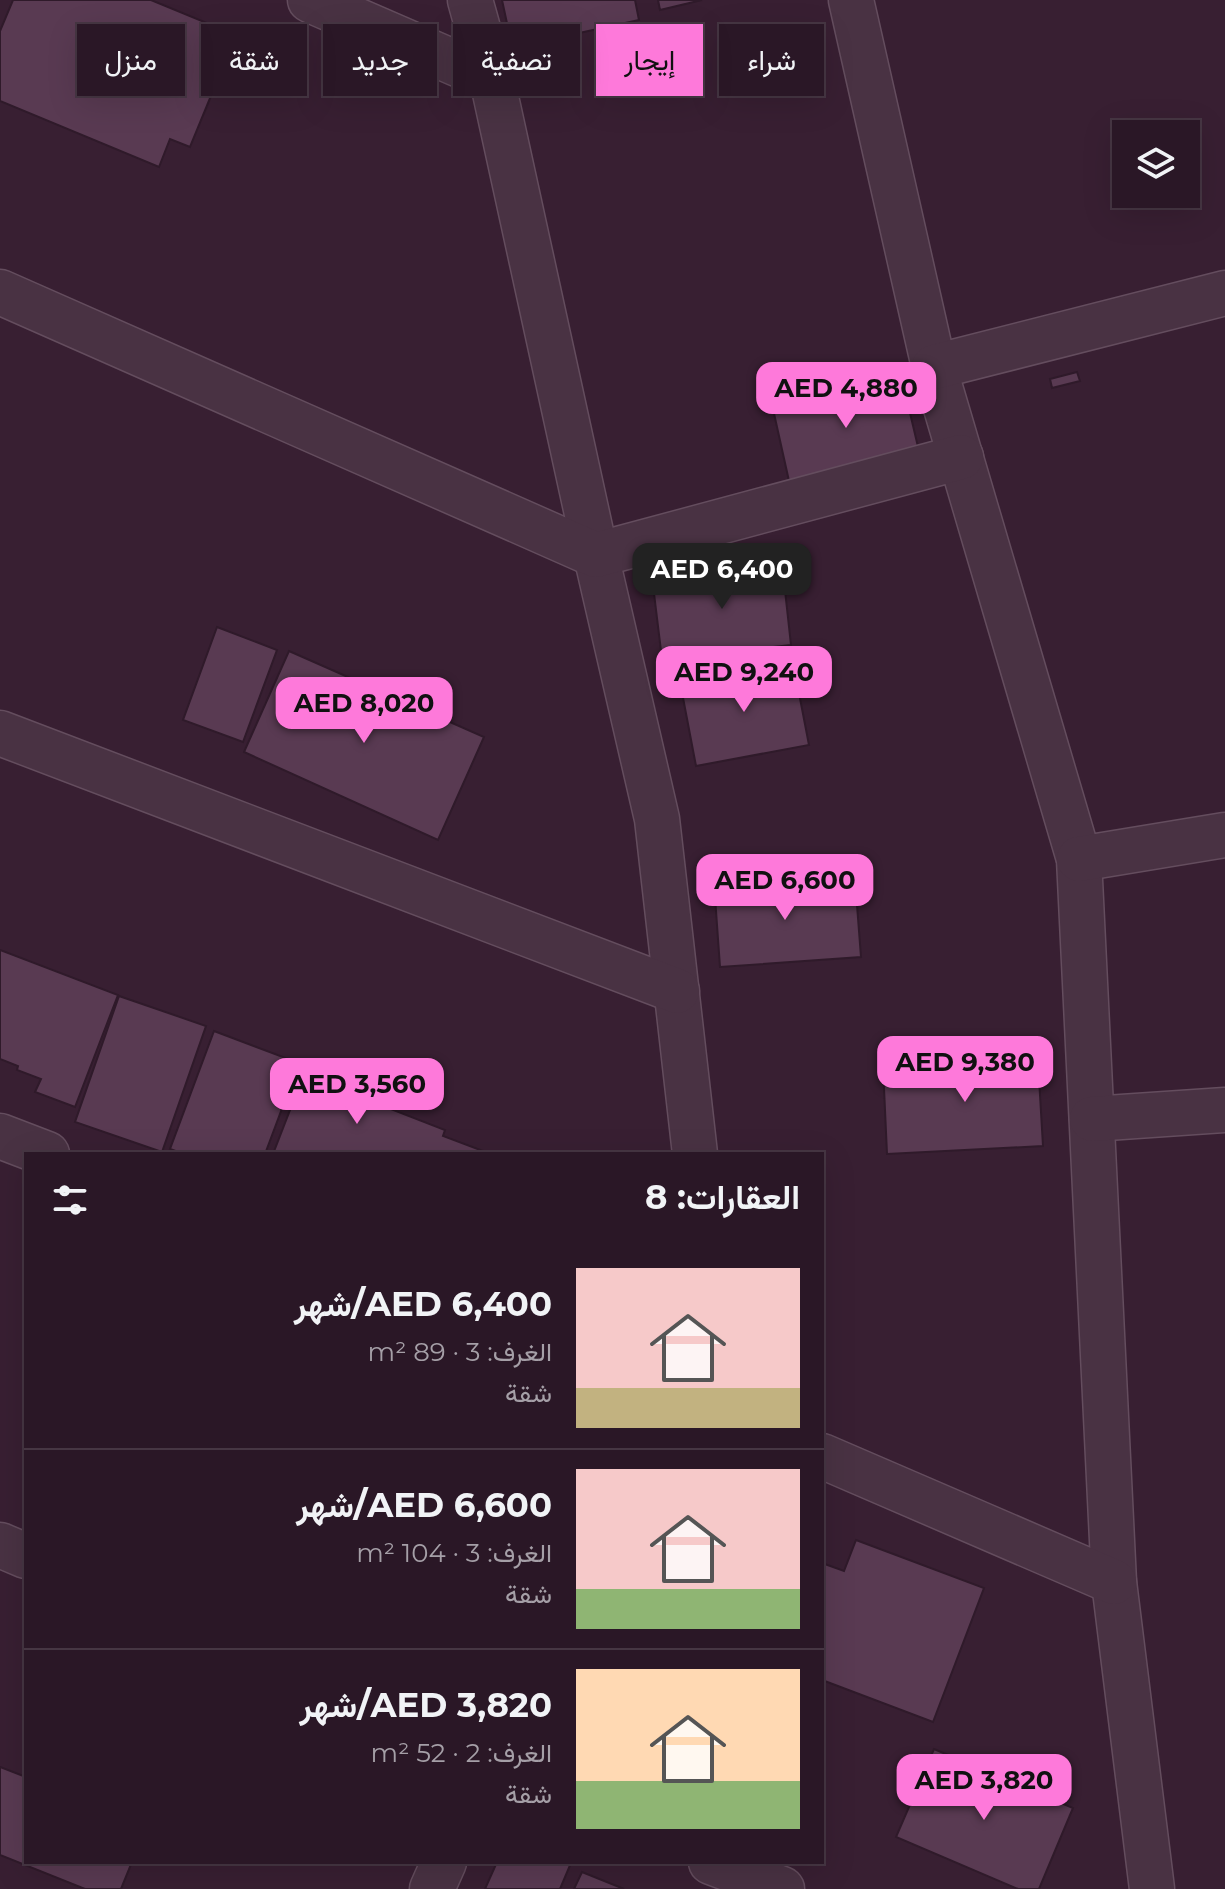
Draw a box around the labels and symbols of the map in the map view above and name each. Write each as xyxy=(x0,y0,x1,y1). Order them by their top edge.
pin: AED 4,880 xyxy=(754,362,938,430)
pin: AED 6,400 xyxy=(630,543,814,611)
pin: AED 9,240 xyxy=(652,646,836,714)
pin: AED 8,020 xyxy=(272,677,456,745)
pin: AED 6,600 xyxy=(693,854,877,922)
pin: AED 9,380 xyxy=(873,1036,1057,1104)
pin: AED 3,560 xyxy=(265,1058,449,1126)
pin: AED 3,820 xyxy=(892,1754,1076,1822)

